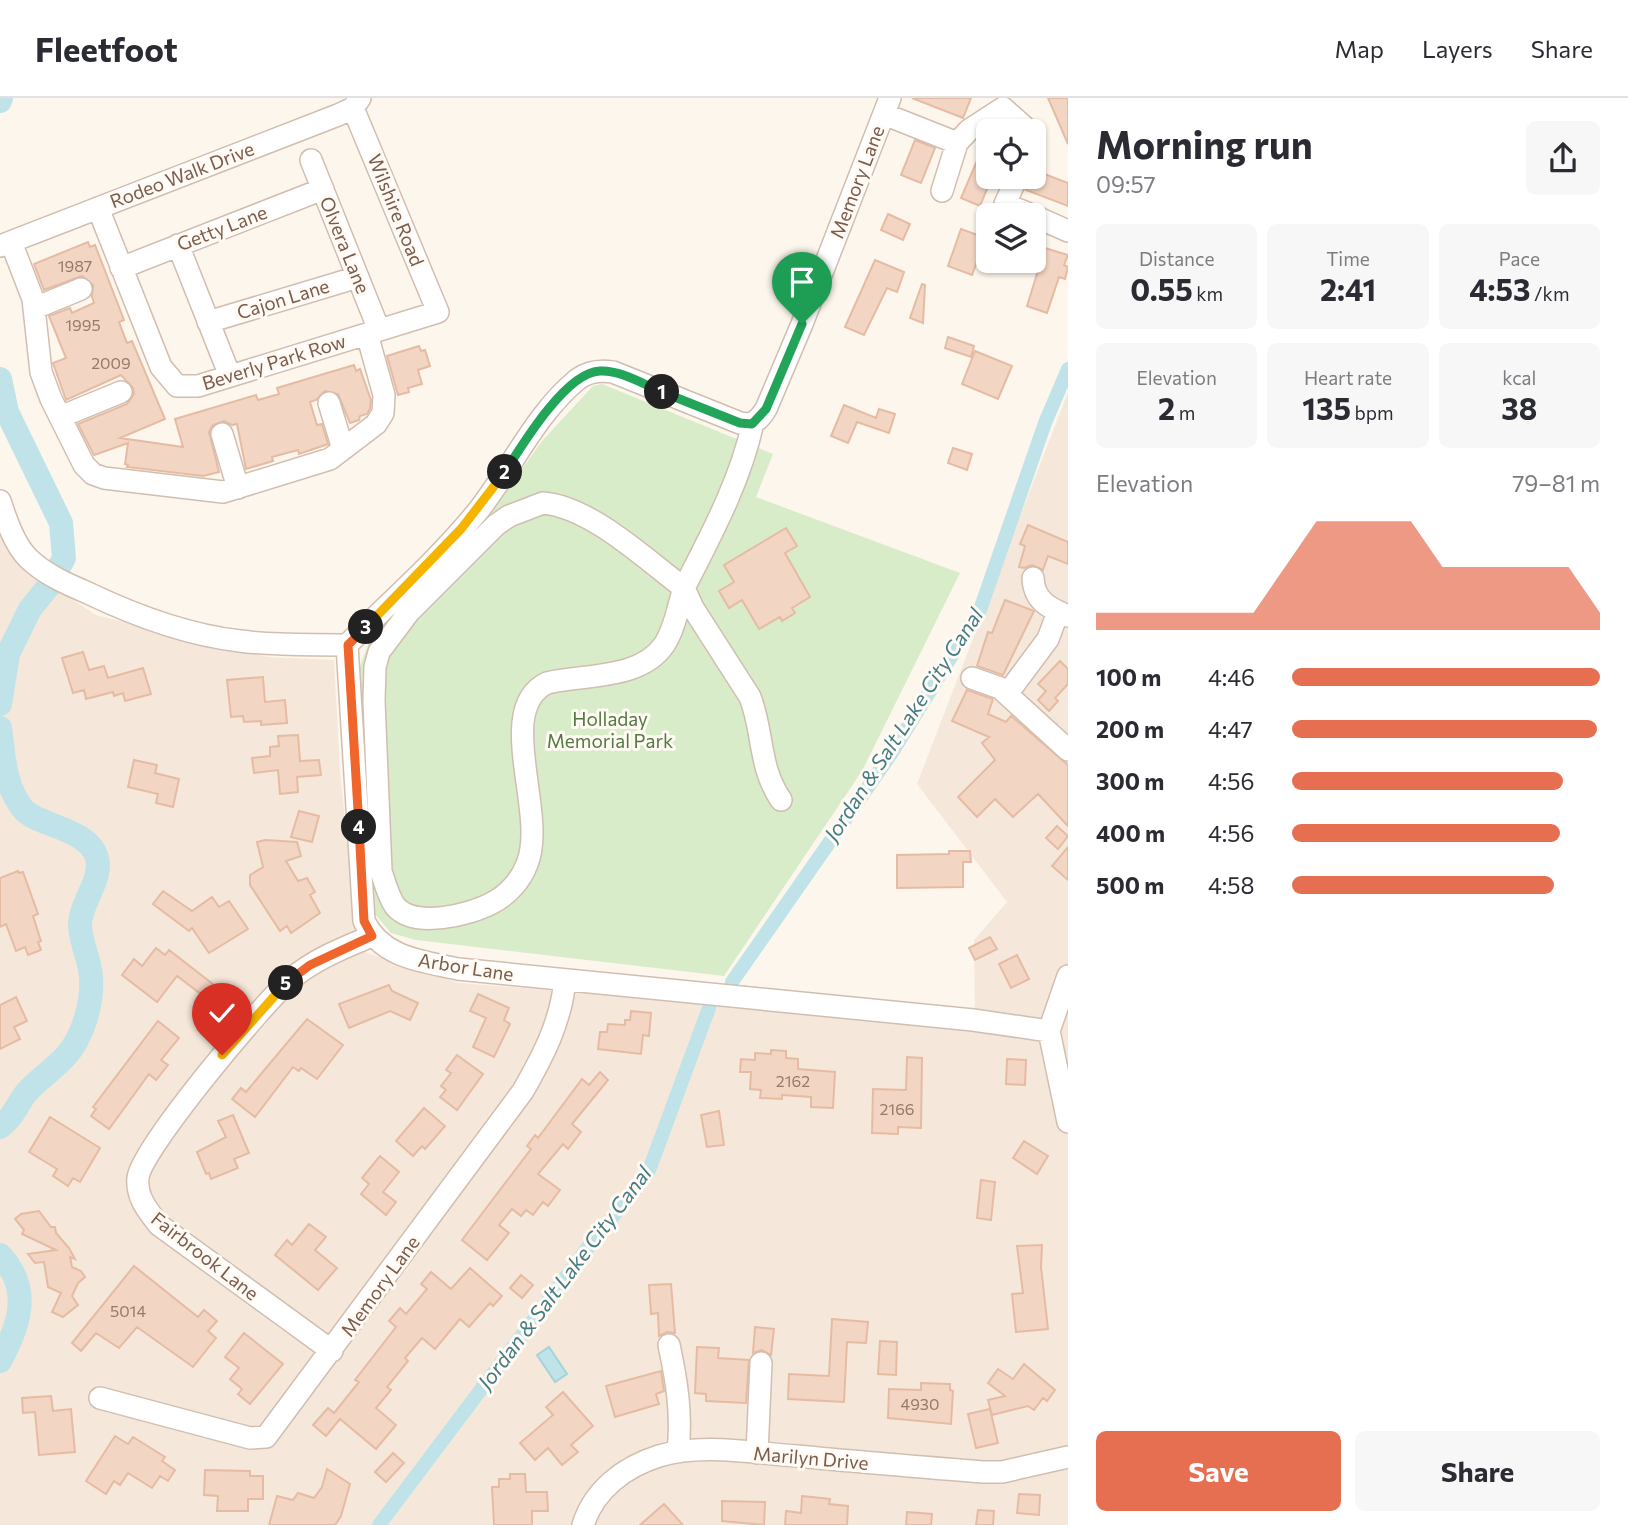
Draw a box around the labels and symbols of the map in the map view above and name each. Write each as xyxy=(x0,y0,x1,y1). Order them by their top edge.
street label: Memory Lane xyxy=(824,122,889,241)
street label: Rodeo Walk Drive xyxy=(107,136,257,213)
street label: Wilshire Road xyxy=(364,150,429,269)
street label: Olvera Lane xyxy=(316,193,375,297)
street label: Getty Lane xyxy=(174,200,270,255)
pin xyxy=(772,252,832,324)
house number: 1987 xyxy=(58,256,92,275)
street label: Cajon Lane xyxy=(234,274,332,323)
house number: 1995 xyxy=(65,315,101,334)
street label: Beverly Park Row xyxy=(199,329,349,394)
house number: 2009 xyxy=(91,353,131,372)
pin: 1 xyxy=(644,374,680,410)
pin: 2 xyxy=(488,454,522,490)
water label: Jordan & Salt Lake City Canal xyxy=(817,603,988,847)
pin: 3 xyxy=(348,610,384,644)
park label: Holladay Memorial Park xyxy=(547,707,673,752)
pin: 4 xyxy=(342,810,376,844)
street label: Arbor Lane xyxy=(417,948,515,985)
pin: 5 xyxy=(268,966,304,1001)
pin xyxy=(192,983,252,1055)
house number: 2162 xyxy=(776,1071,810,1090)
house number: 2166 xyxy=(879,1099,915,1118)
water label: Jordan & Salt Lake City Canal xyxy=(471,1160,656,1395)
street label: Fairbrook Lane xyxy=(147,1207,264,1305)
street label: Memory Lane xyxy=(335,1231,424,1341)
house number: 5014 xyxy=(110,1301,146,1320)
house number: 4930 xyxy=(901,1394,939,1413)
street label: Marilyn Drive xyxy=(753,1441,870,1474)

